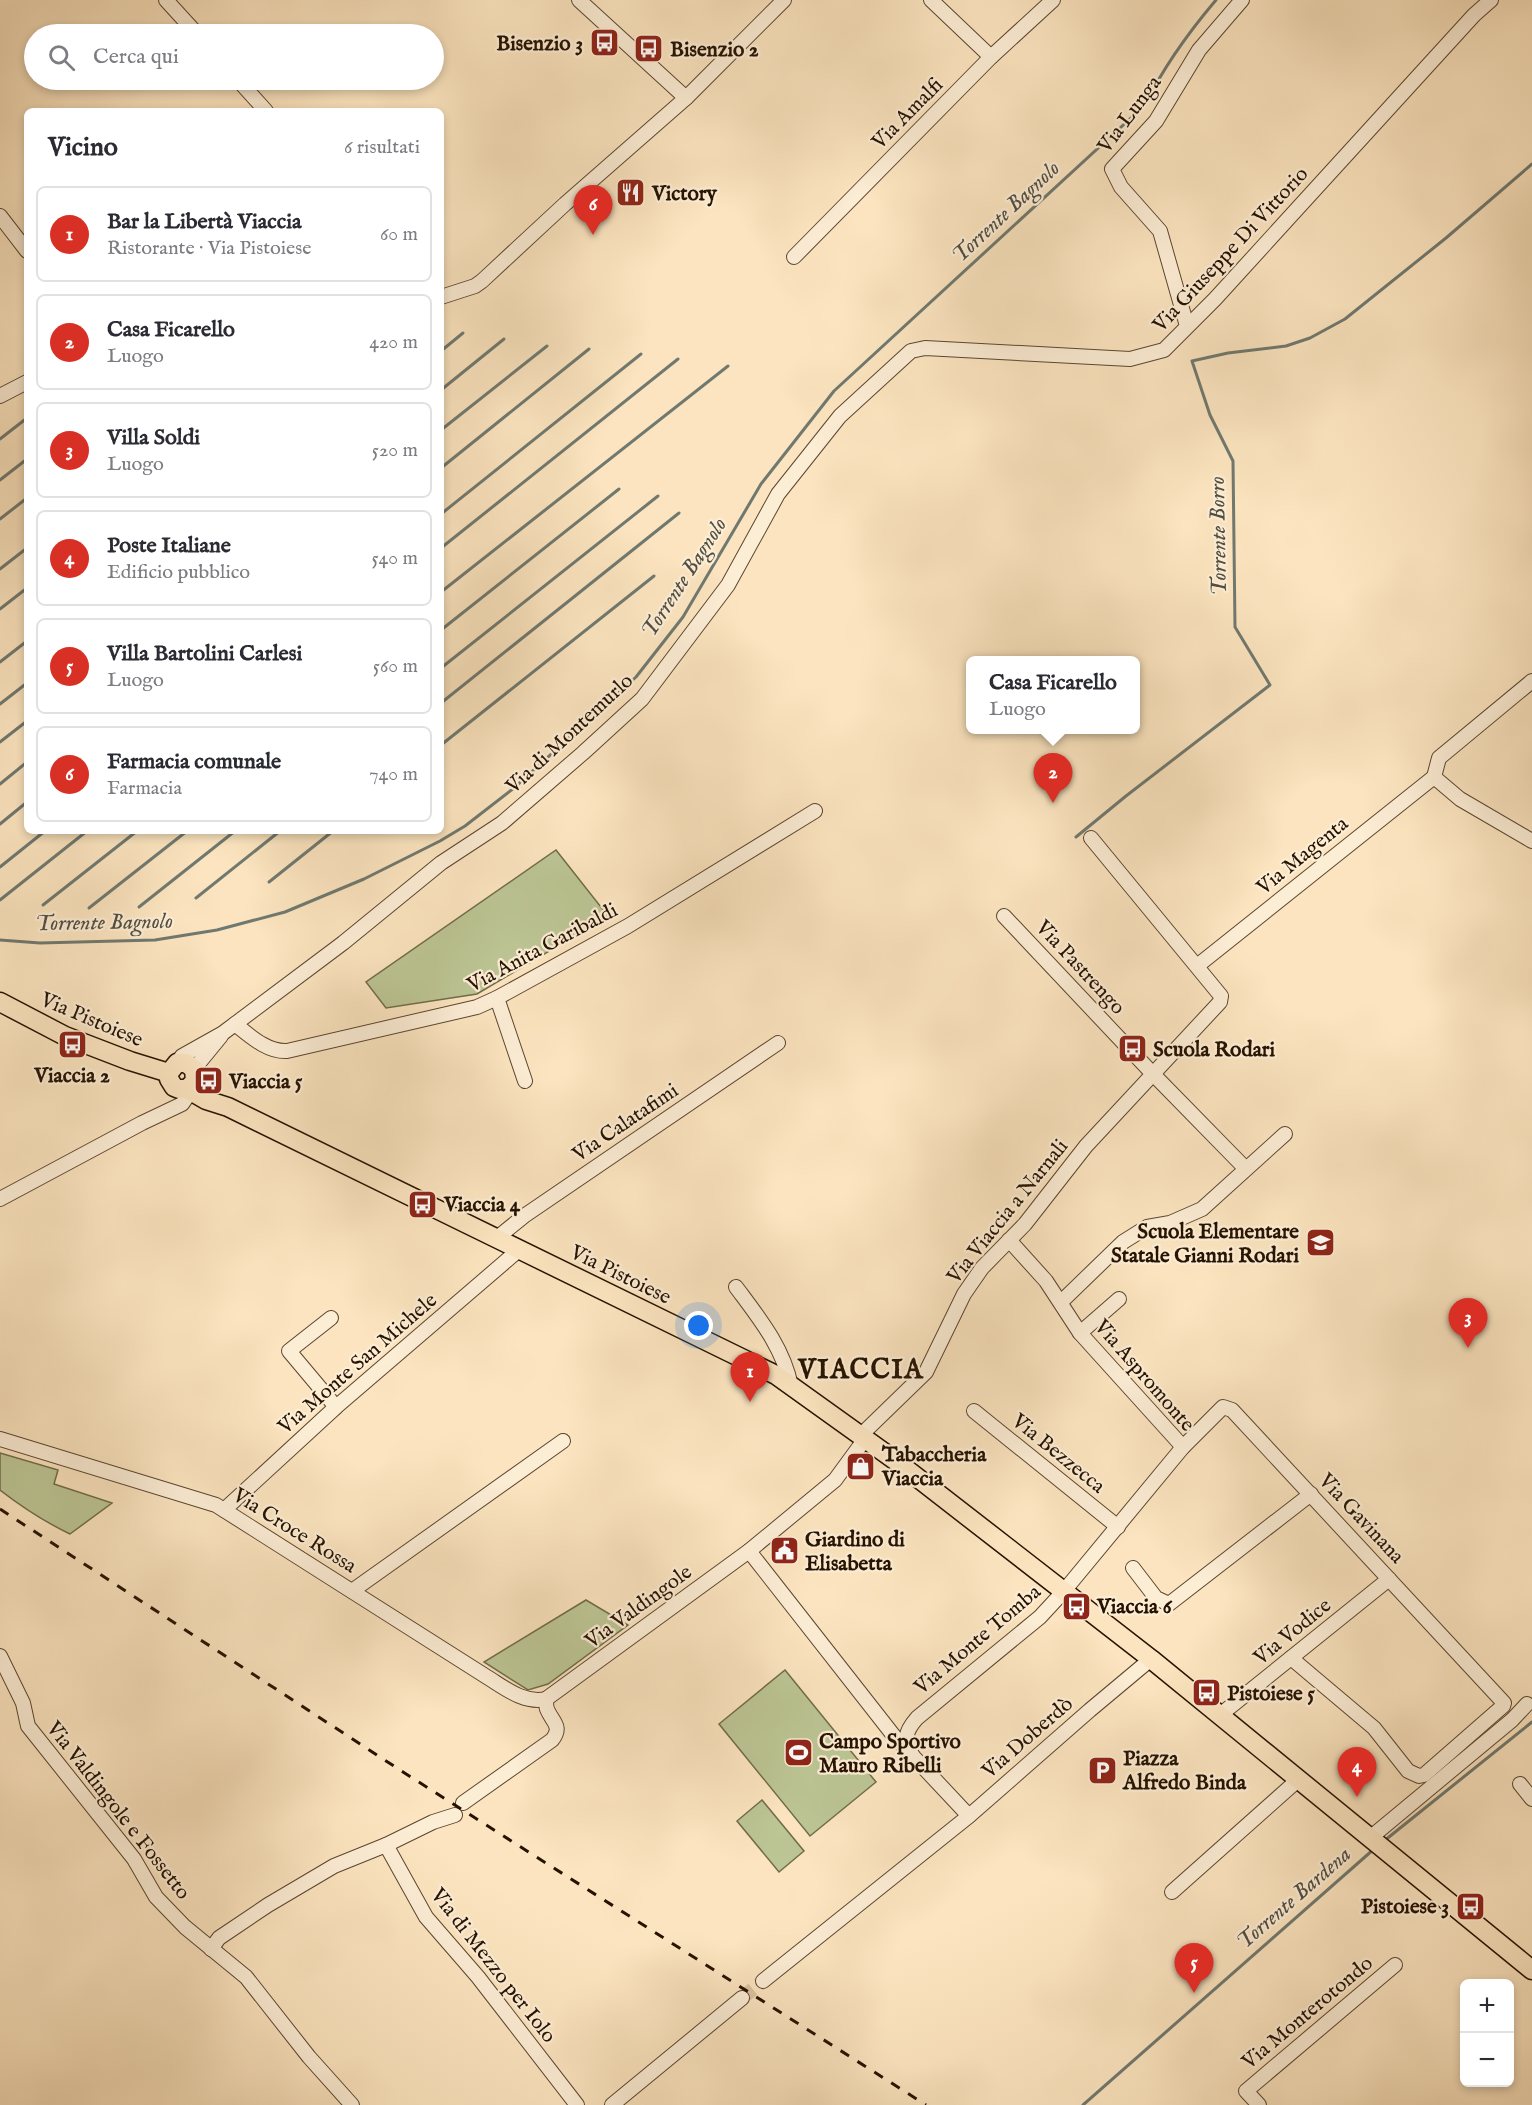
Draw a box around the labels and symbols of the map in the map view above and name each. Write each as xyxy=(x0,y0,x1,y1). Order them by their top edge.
bus stop icon: Bisenzio 3 xyxy=(588,27,620,59)
place label: Bisenzio 3 xyxy=(496,31,583,58)
bus stop icon: Bisenzio 2 xyxy=(633,33,665,65)
place label: Bisenzio 2 xyxy=(670,37,759,64)
street label: Via Lunga xyxy=(1092,70,1169,160)
street label: Via Amalfi xyxy=(866,73,950,156)
water label: Torrente Bagnolo xyxy=(946,155,1066,270)
street label: Via Giuseppe Di Vittorio xyxy=(1147,162,1315,339)
restaurant icon: Victory xyxy=(615,177,647,209)
place label: Victory xyxy=(651,181,717,208)
pin: 6 xyxy=(574,186,612,235)
water label: Torrente Borro xyxy=(1204,476,1234,596)
water label: Torrente Bagnolo xyxy=(635,513,734,643)
street label: Via di Montemurlo xyxy=(500,668,639,801)
pin: 2 xyxy=(1034,754,1072,803)
street label: Via Magenta xyxy=(1251,810,1355,902)
street label: Via Anita Garibaldi xyxy=(462,897,623,1000)
water label: Torrente Bagnolo xyxy=(35,908,173,938)
street label: Via Pastrengo xyxy=(1028,914,1131,1021)
street label: Via Pistoiese xyxy=(35,986,147,1054)
bus stop icon: Viaccia 2 xyxy=(56,1028,88,1060)
bus stop icon: Scuola Rodari xyxy=(1116,1033,1148,1065)
place label: Scuola Rodari xyxy=(1153,1037,1275,1064)
place label: Viaccia 2 xyxy=(33,1063,110,1090)
bus stop icon: Viaccia 5 xyxy=(192,1065,224,1097)
place label: Viaccia 5 xyxy=(228,1069,303,1096)
street label: Via Calatafimi xyxy=(567,1078,684,1169)
street label: Via Viaccia a Narnali xyxy=(941,1134,1075,1291)
bus stop icon: Viaccia 4 xyxy=(407,1188,439,1220)
place label: Viaccia 4 xyxy=(443,1192,521,1219)
place label: Scuola Elementare Statale Gianni Rodari xyxy=(1111,1219,1299,1270)
school or university icon: Scuola Elementare Statale Gianni Rodari xyxy=(1304,1227,1336,1259)
street label: Via Pistoiese xyxy=(565,1239,675,1311)
street label: Via Monte San Michele xyxy=(272,1287,443,1441)
pin: 3 xyxy=(1448,1298,1488,1348)
your location xyxy=(684,1311,713,1340)
street label: Via Aspromonte xyxy=(1087,1313,1200,1438)
pin: 1 xyxy=(730,1352,770,1402)
district label: VIACCIA xyxy=(797,1354,924,1388)
street label: Via Bezzecca xyxy=(1005,1408,1111,1501)
place label: Tabaccheria Viaccia xyxy=(881,1442,987,1493)
shop icon: Tabaccheria Viaccia xyxy=(845,1450,877,1482)
street label: Via Gavinana xyxy=(1311,1467,1410,1571)
street label: Via Croce Rossa xyxy=(226,1482,362,1581)
place label: Giardino di Elisabetta xyxy=(805,1527,905,1578)
public building icon: Giardino di Elisabetta xyxy=(768,1535,800,1567)
street label: Via Valdingole xyxy=(579,1559,698,1656)
street label: Via Monte Tomba xyxy=(908,1579,1048,1702)
bus stop icon: Viaccia 6 xyxy=(1060,1590,1092,1622)
street label: Via Vodice xyxy=(1248,1592,1338,1672)
place label: Viaccia 6 xyxy=(1096,1594,1173,1621)
bus stop icon: Pistoiese 5 xyxy=(1190,1677,1222,1709)
place label: Pistoiese 5 xyxy=(1227,1681,1315,1708)
street label: Via Doberdò xyxy=(976,1691,1079,1786)
street label: Via Valdingole e Fossetto xyxy=(39,1715,196,1906)
place label: Campo Sportivo Mauro Ribelli xyxy=(819,1729,962,1780)
sports icon: Campo Sportivo Mauro Ribelli xyxy=(782,1737,814,1769)
place label: Piazza Alfredo Binda xyxy=(1122,1746,1247,1797)
pin: 4 xyxy=(1338,1748,1376,1797)
parking icon: Piazza Alfredo Binda xyxy=(1086,1754,1118,1786)
water label: Torrente Bardena xyxy=(1231,1841,1358,1956)
street label: Via di Mezzo per Iolo xyxy=(423,1882,562,2049)
bus stop icon: Pistoiese 3 xyxy=(1454,1890,1486,1922)
place label: Pistoiese 3 xyxy=(1361,1894,1449,1921)
pin: 5 xyxy=(1174,1944,1214,1993)
street label: Via Monterotondo xyxy=(1236,1950,1379,2076)

